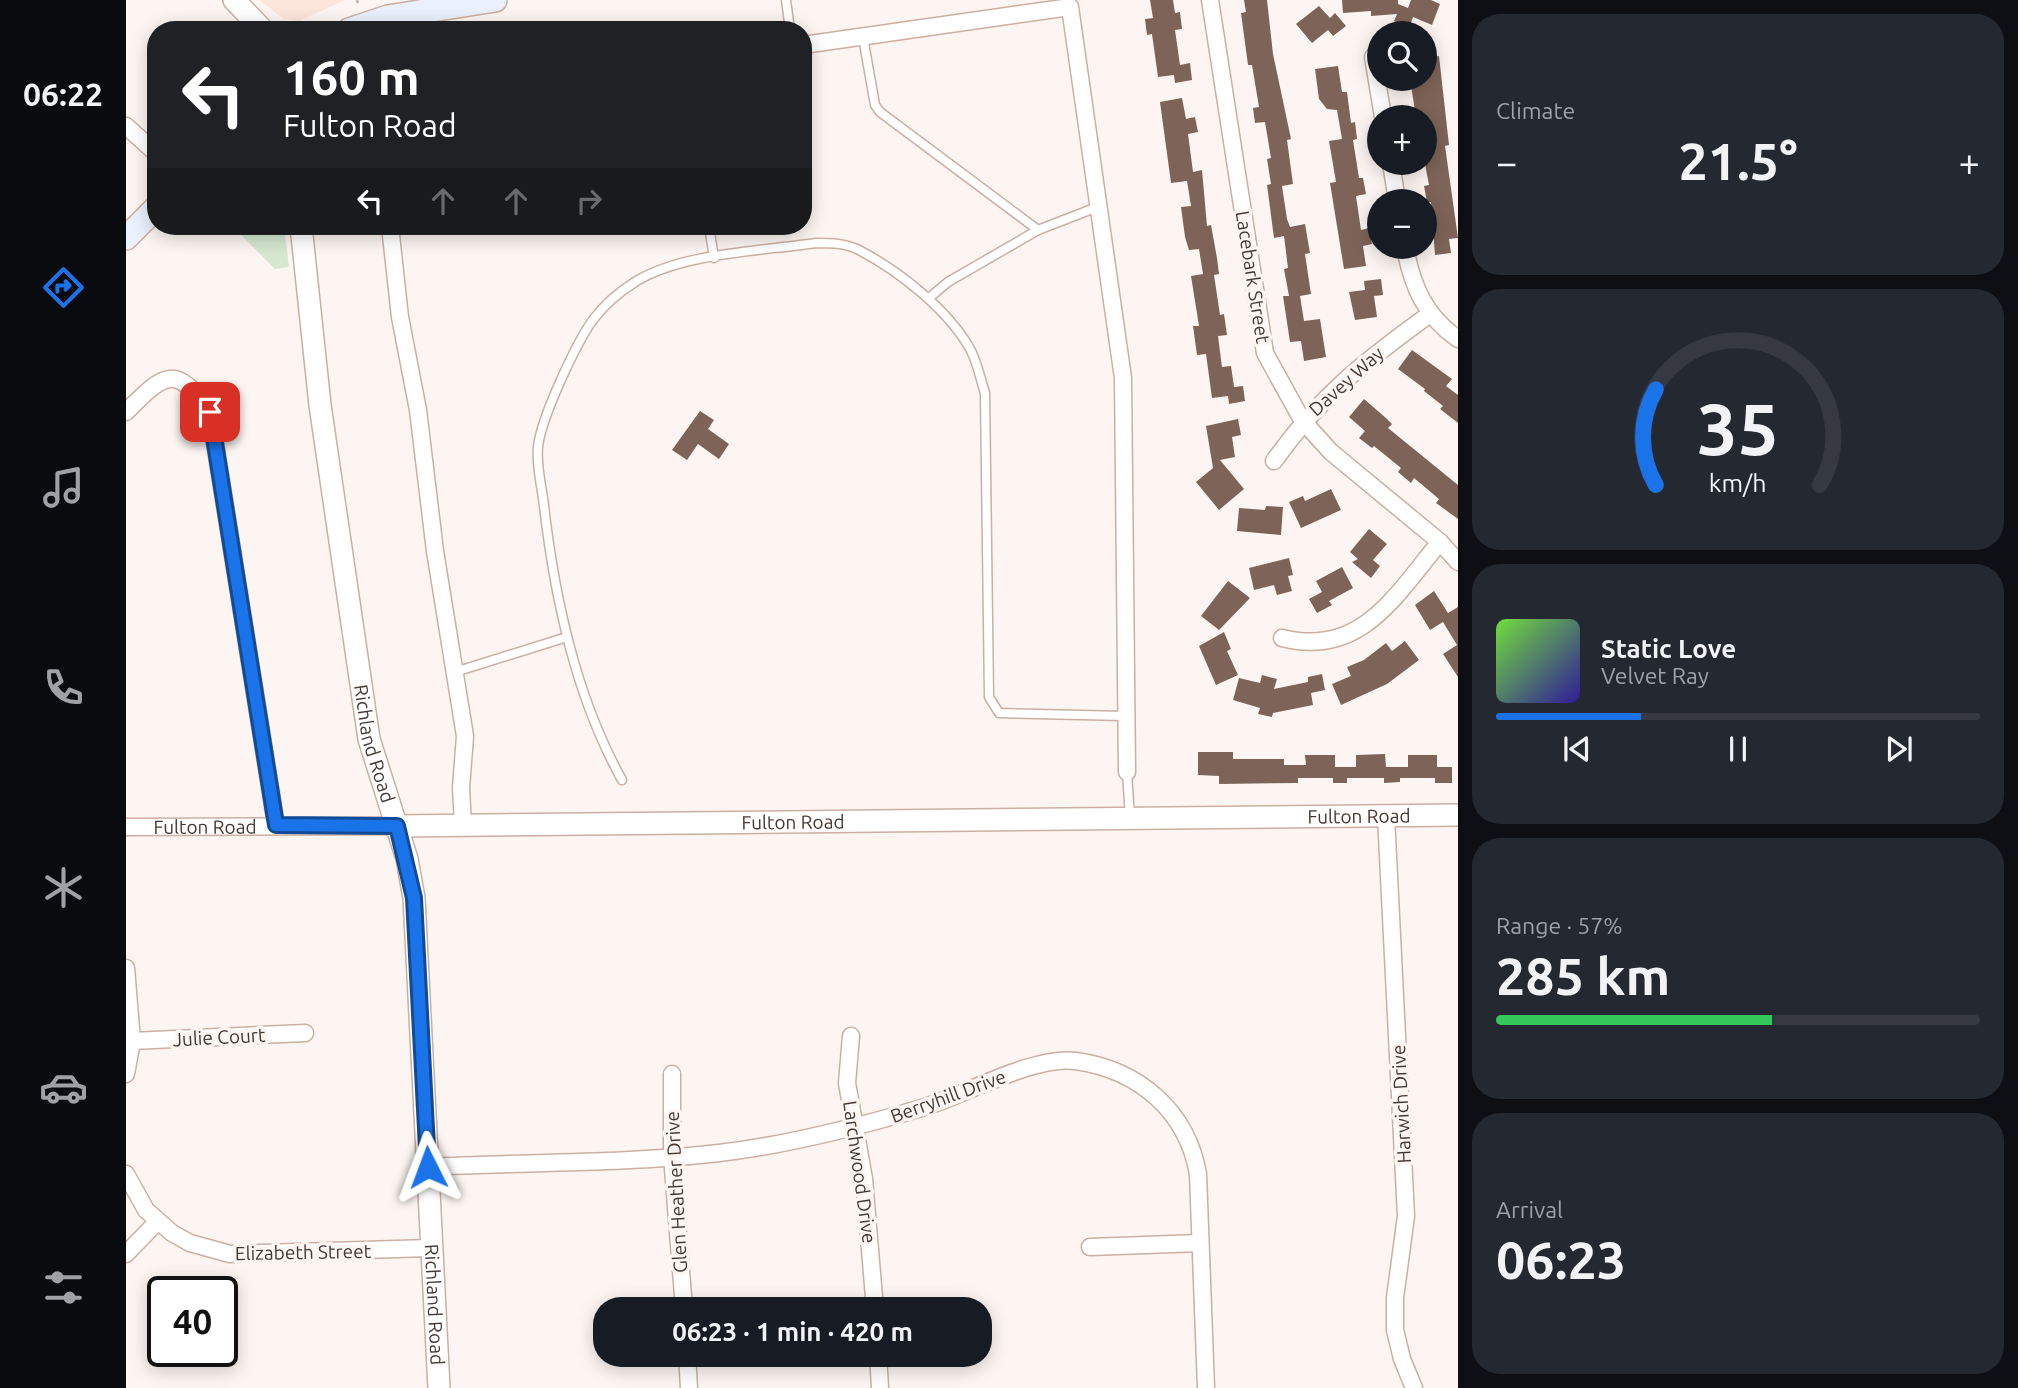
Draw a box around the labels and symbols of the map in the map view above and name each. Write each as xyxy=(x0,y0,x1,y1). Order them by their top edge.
street label: Lacebark Street xyxy=(1232,209,1274,345)
street label: Davey Way xyxy=(1304,342,1388,420)
pin xyxy=(180,382,240,442)
street label: Richland Road xyxy=(350,683,399,805)
street label: Fulton Road xyxy=(1307,804,1411,828)
street label: Fulton Road xyxy=(741,810,845,833)
street label: Fulton Road xyxy=(153,816,257,838)
street label: Julie Court xyxy=(172,1024,266,1050)
street label: Harwich Drive xyxy=(1387,1044,1415,1164)
street label: Berryhill Drive xyxy=(887,1065,1009,1127)
street label: Larchwood Drive xyxy=(839,1099,881,1245)
street label: Glen Heather Drive xyxy=(661,1111,691,1273)
position arrow xyxy=(391,1130,465,1204)
street label: Elizabeth Street xyxy=(235,1240,372,1264)
street label: Richland Road xyxy=(421,1243,449,1365)
speed limit sign: 40 xyxy=(147,1276,238,1367)

